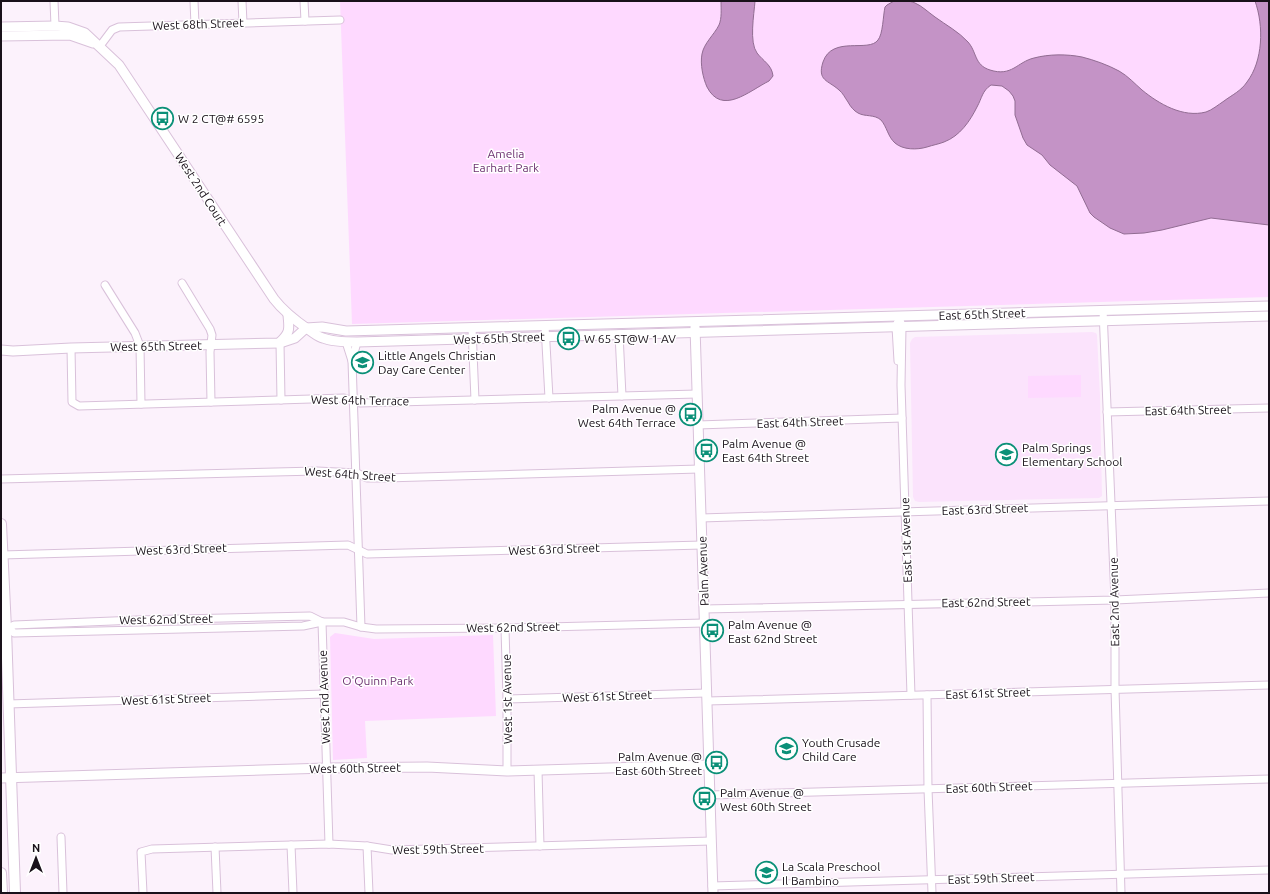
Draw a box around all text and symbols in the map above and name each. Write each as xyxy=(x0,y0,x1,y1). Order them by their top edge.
street label: West 68th Street xyxy=(152,16,244,32)
bus stop icon: W 2 CT@# 6595 xyxy=(150,105,176,131)
place label: W 2 CT@# 6595 xyxy=(178,112,264,125)
park label: Amelia Earhart Park xyxy=(473,147,539,174)
street label: West 2nd Court xyxy=(173,150,230,228)
street label: East 65th Street xyxy=(938,306,1026,322)
bus stop icon: W 65 ST@W 1 AV xyxy=(556,325,582,351)
street label: West 65th Street xyxy=(453,330,545,346)
place label: W 65 ST@W 1 AV xyxy=(584,332,676,345)
street label: West 65th Street xyxy=(110,339,202,353)
school or university icon: Little Angels Christian Day Care Center xyxy=(349,349,375,375)
place label: Little Angels Christian Day Care Center xyxy=(378,349,496,376)
street label: West 64th Terrace xyxy=(311,393,409,407)
place label: Palm Avenue @ West 64th Terrace xyxy=(578,402,676,429)
bus stop icon: Palm Avenue @ West 64th Terrace xyxy=(678,402,704,428)
street label: East 64th Street xyxy=(1144,403,1232,417)
street label: East 64th Street xyxy=(756,414,844,430)
bus stop icon: Palm Avenue @ East 64th Street xyxy=(694,437,720,463)
place label: Palm Avenue @ East 64th Street xyxy=(722,437,809,464)
school or university icon: Palm Springs Elementary School xyxy=(994,441,1020,467)
place label: Palm Springs Elementary School xyxy=(1022,441,1122,468)
street label: West 64th Street xyxy=(304,464,396,484)
street label: East 1st Avenue xyxy=(898,497,914,583)
street label: East 63rd Street xyxy=(941,501,1029,517)
street label: Palm Avenue xyxy=(695,536,711,606)
street label: West 63rd Street xyxy=(135,541,227,557)
street label: West 63rd Street xyxy=(508,541,600,557)
street label: East 2nd Avenue xyxy=(1107,557,1121,647)
street label: East 62nd Street xyxy=(941,595,1031,609)
street label: West 62nd Street xyxy=(119,612,213,626)
bus stop icon: Palm Avenue @ East 62nd Street xyxy=(699,618,725,644)
place label: Palm Avenue @ East 62nd Street xyxy=(728,618,818,645)
street label: West 62nd Street xyxy=(466,620,560,634)
street label: West 2nd Avenue xyxy=(316,650,332,744)
street label: West 1st Avenue xyxy=(500,654,514,744)
park label: O'Quinn Park xyxy=(342,674,414,687)
street label: East 61st Street xyxy=(945,685,1031,701)
street label: West 61st Street xyxy=(562,688,652,704)
street label: West 61st Street xyxy=(121,691,211,707)
school or university icon: Youth Crusade Child Care xyxy=(774,736,800,762)
place label: Youth Crusade Child Care xyxy=(802,736,880,763)
place label: Palm Avenue @ East 60th Street xyxy=(615,750,702,777)
bus stop icon: Palm Avenue @ East 60th Street xyxy=(704,750,730,776)
street label: West 60th Street xyxy=(309,761,401,775)
street label: East 60th Street xyxy=(945,779,1033,795)
bus stop icon: Palm Avenue @ West 60th Street xyxy=(691,786,717,812)
place label: Palm Avenue @ West 60th Street xyxy=(720,786,812,813)
north arrow xyxy=(16,838,56,878)
text: N xyxy=(32,842,40,854)
street label: West 59th Street xyxy=(392,842,484,856)
school or university icon: La Scala Preschool Il Bambino xyxy=(753,860,779,886)
place label: La Scala Preschool Il Bambino xyxy=(782,860,880,887)
street label: East 59th Street xyxy=(947,870,1035,886)

